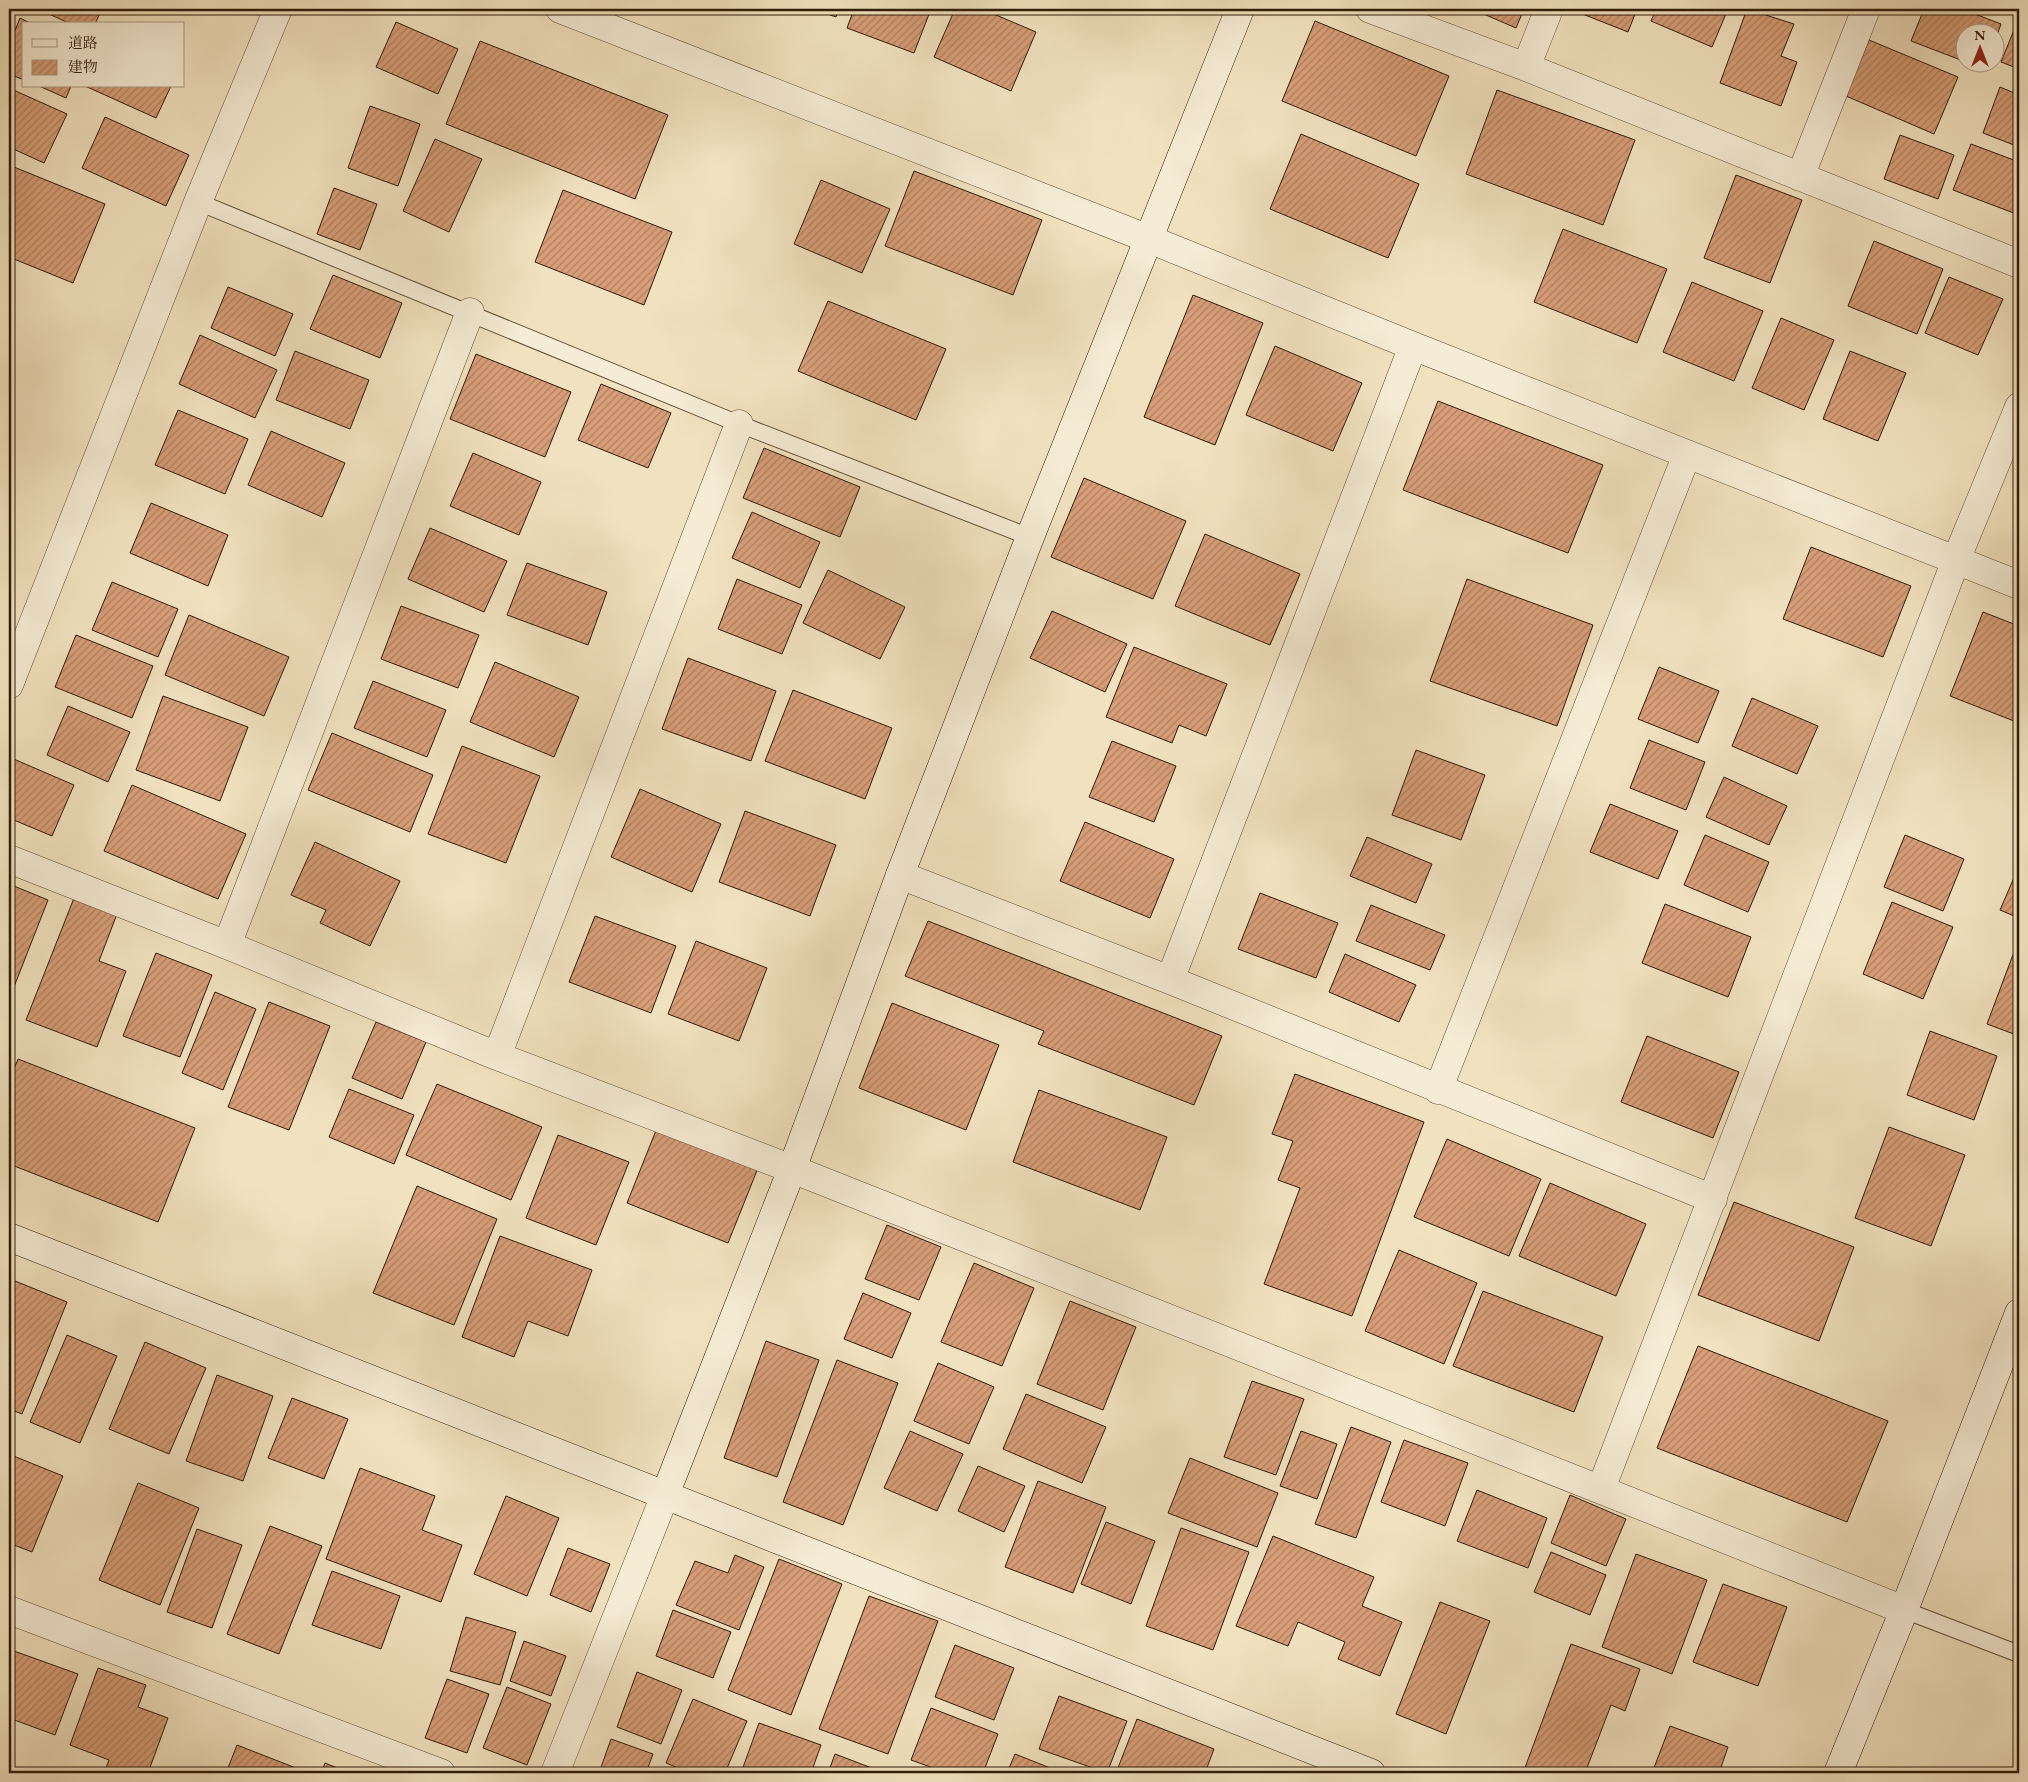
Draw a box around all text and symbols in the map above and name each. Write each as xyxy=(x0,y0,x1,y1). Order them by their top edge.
legend xyxy=(22,22,185,88)
north arrow xyxy=(1956,22,2006,72)
text: N xyxy=(1974,26,1986,44)
text: 道路 xyxy=(68,33,98,52)
text: 建物 xyxy=(68,57,98,76)

